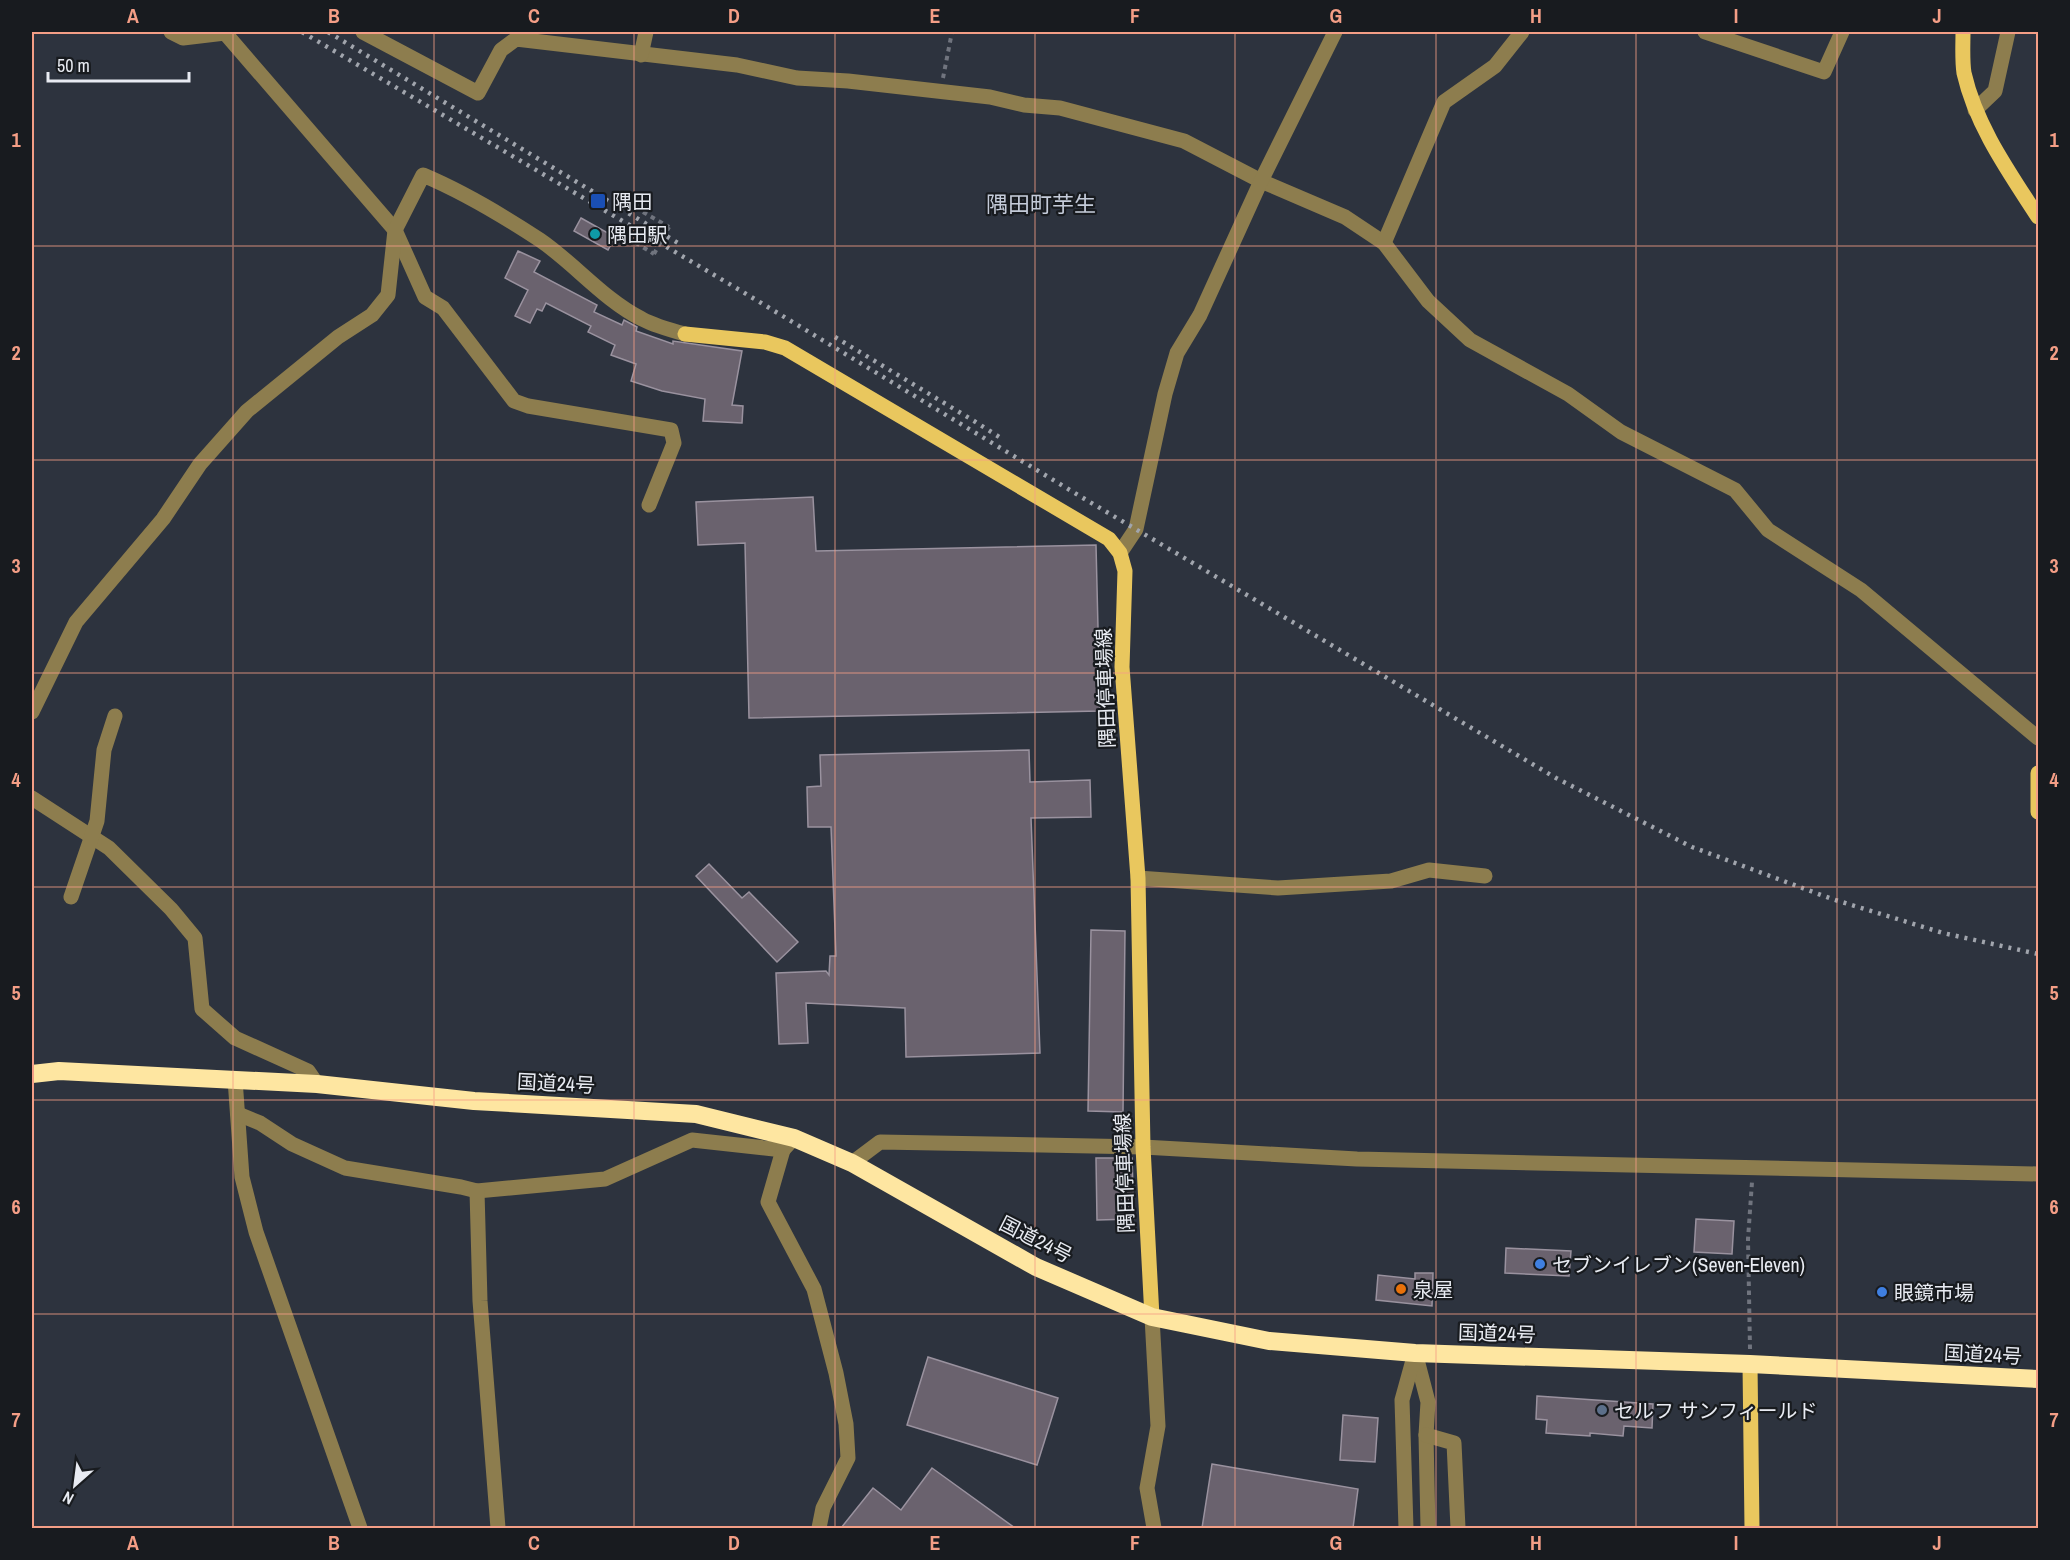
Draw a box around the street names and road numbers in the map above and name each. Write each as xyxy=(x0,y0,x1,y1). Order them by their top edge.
street label: 隅田停車場線 xyxy=(1089,628,1121,748)
street label: 国道24号 xyxy=(516,1067,596,1099)
street label: 隅田停車場線 xyxy=(1108,1113,1140,1233)
street label: 国道24号 xyxy=(995,1209,1077,1269)
street label: 国道24号 xyxy=(1457,1318,1537,1348)
street label: 国道24号 xyxy=(1943,1338,2023,1370)

